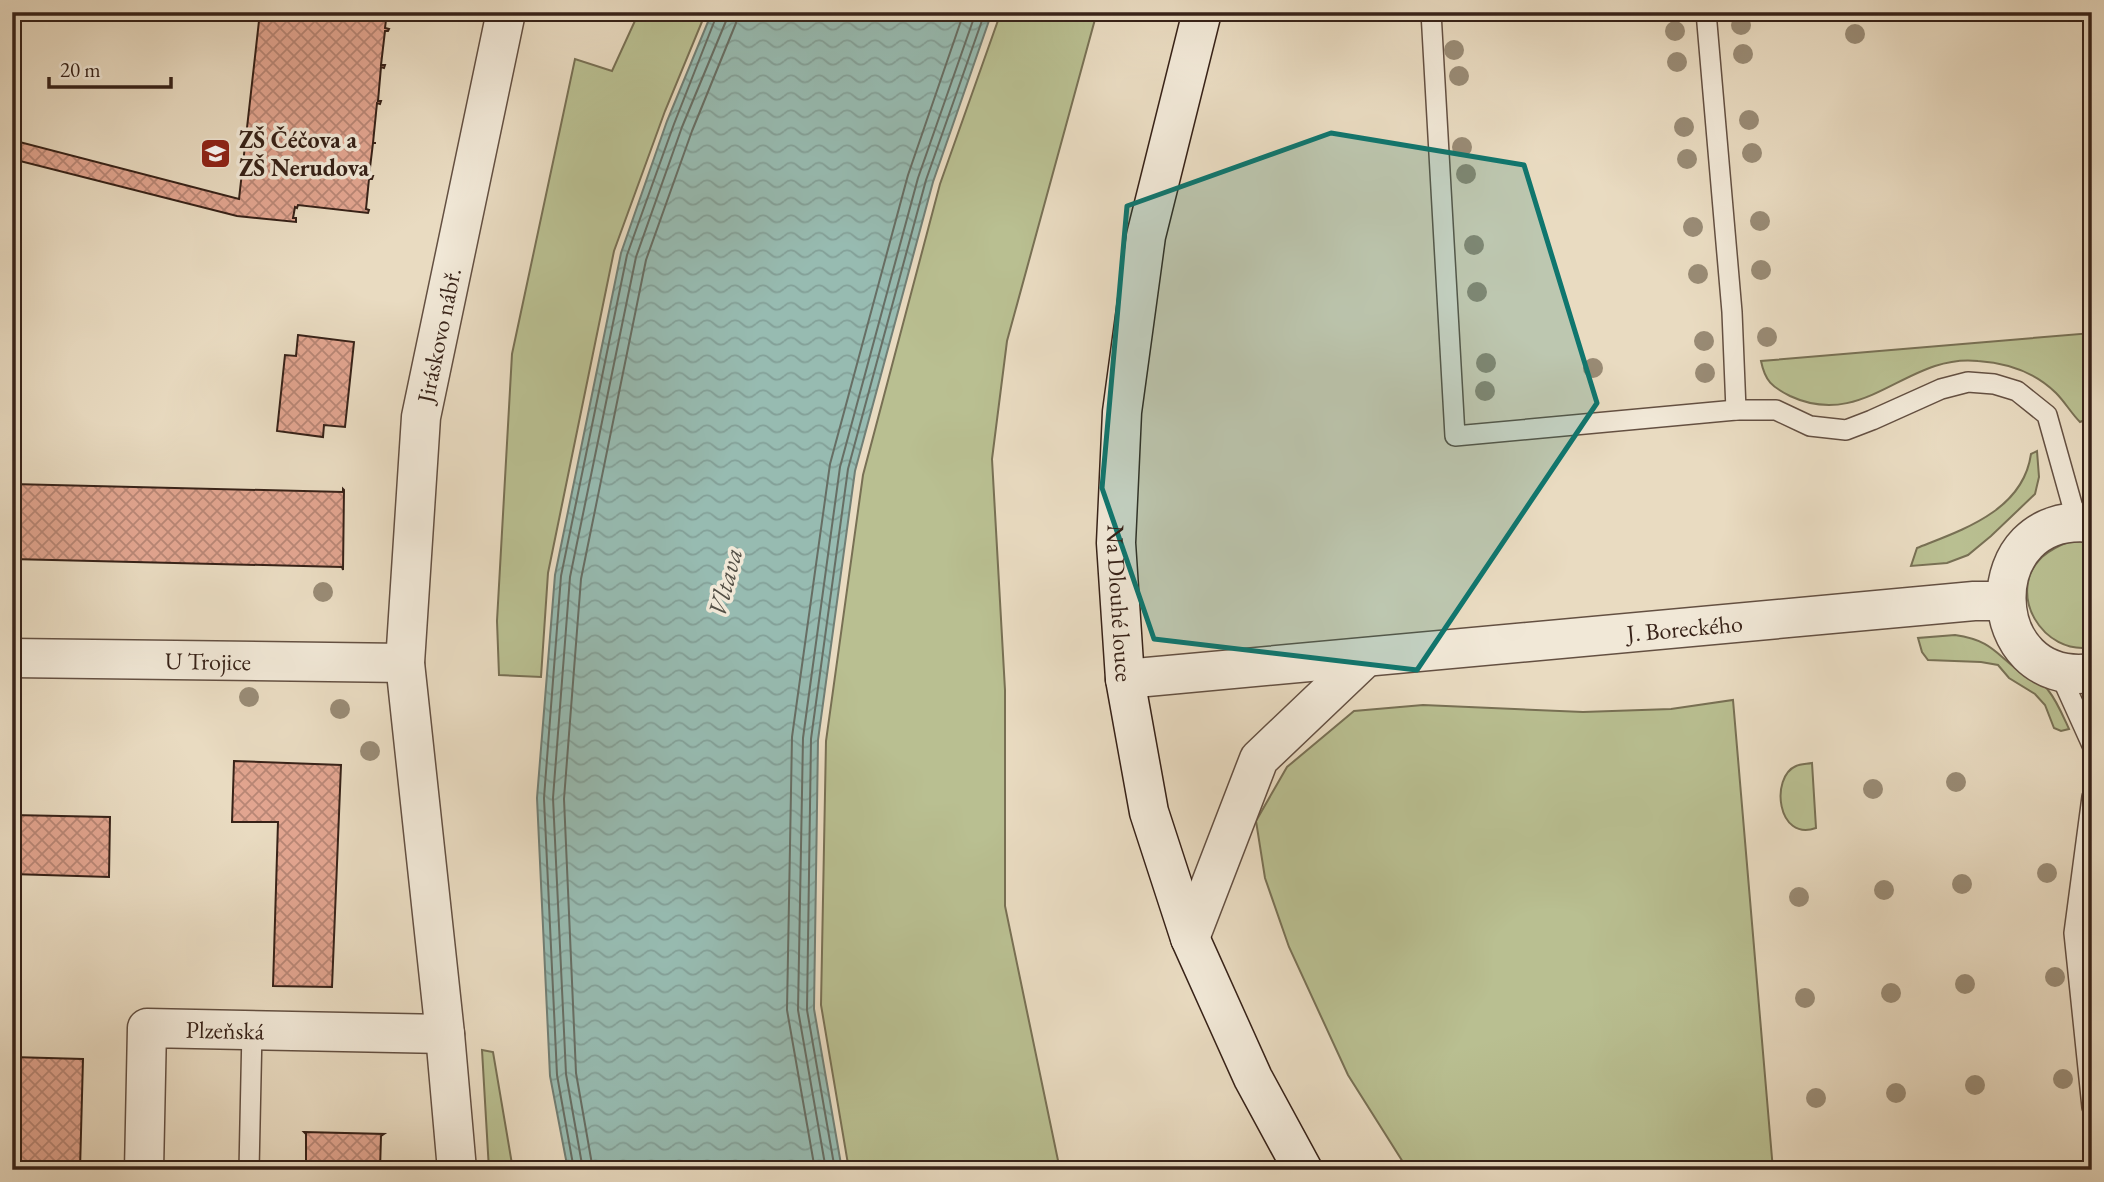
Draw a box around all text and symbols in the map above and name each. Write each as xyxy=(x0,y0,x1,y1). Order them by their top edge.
scale bar xyxy=(49,46,172,90)
text: 20 m xyxy=(60,56,101,83)
place label: ZŠ Čéčova a ZŠ Nerudova xyxy=(239,124,369,183)
school or university icon: ZŠ Čéčova a ZŠ Nerudova xyxy=(199,136,233,170)
street label: Jiráskovo nábř. xyxy=(409,265,467,407)
street label: Na Dlouhé louce xyxy=(1100,524,1141,683)
water label: Vltava xyxy=(700,544,750,620)
street label: J. Boreckého xyxy=(1623,607,1744,649)
street label: U Trojice xyxy=(165,644,251,677)
street label: Plzeňská xyxy=(185,1013,265,1046)

